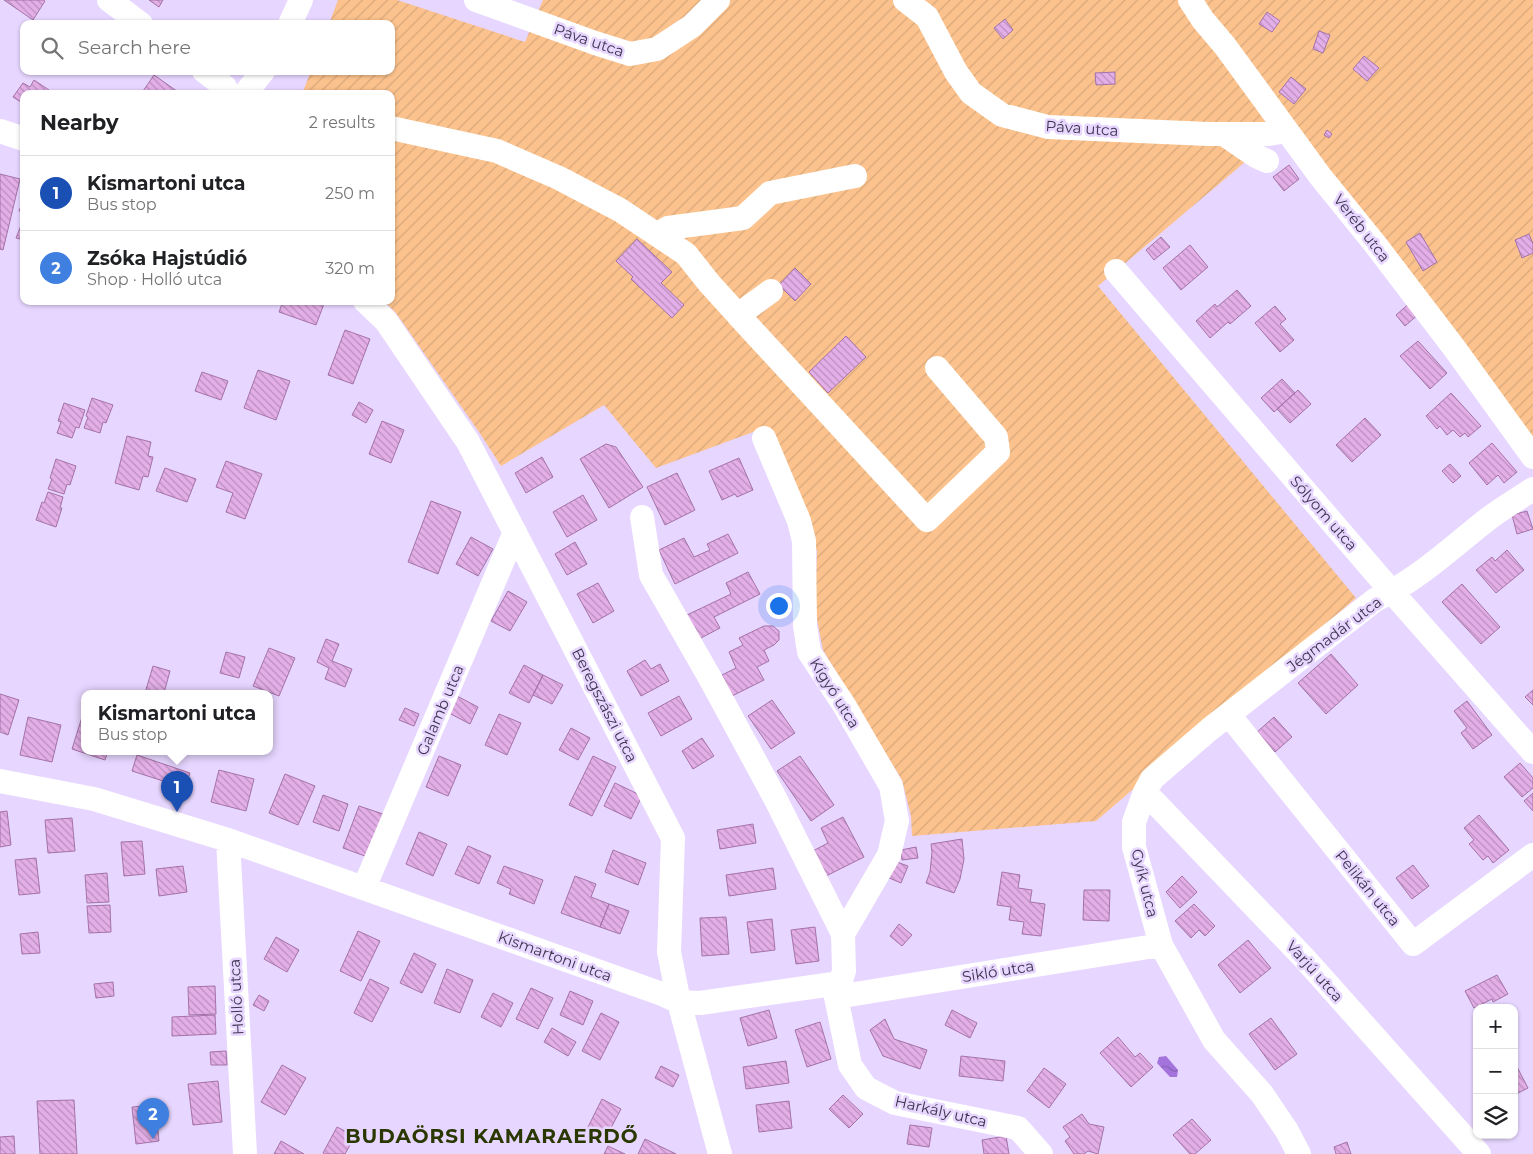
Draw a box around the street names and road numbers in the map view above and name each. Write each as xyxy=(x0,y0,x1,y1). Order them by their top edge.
street label: Páva utca xyxy=(551,19,627,61)
street label: Páva utca xyxy=(1045,116,1119,140)
street label: Veréb utca xyxy=(1330,190,1394,266)
street label: Sólyom utca xyxy=(1286,472,1362,554)
street label: Jégmadár utca xyxy=(1282,592,1385,676)
street label: Beregszászi utca xyxy=(568,645,642,765)
street label: Kígyó utca xyxy=(806,654,864,732)
street label: Galamb utca xyxy=(412,662,468,758)
street label: Pelikán utca xyxy=(1331,846,1405,930)
street label: Gyík utca xyxy=(1127,847,1163,919)
street label: Kismartoni utca xyxy=(496,927,614,985)
street label: Varjú utca xyxy=(1283,936,1347,1006)
street label: Sikló utca xyxy=(961,956,1035,986)
street label: Holló utca xyxy=(225,958,247,1036)
street label: Harkály utca xyxy=(893,1091,989,1131)

